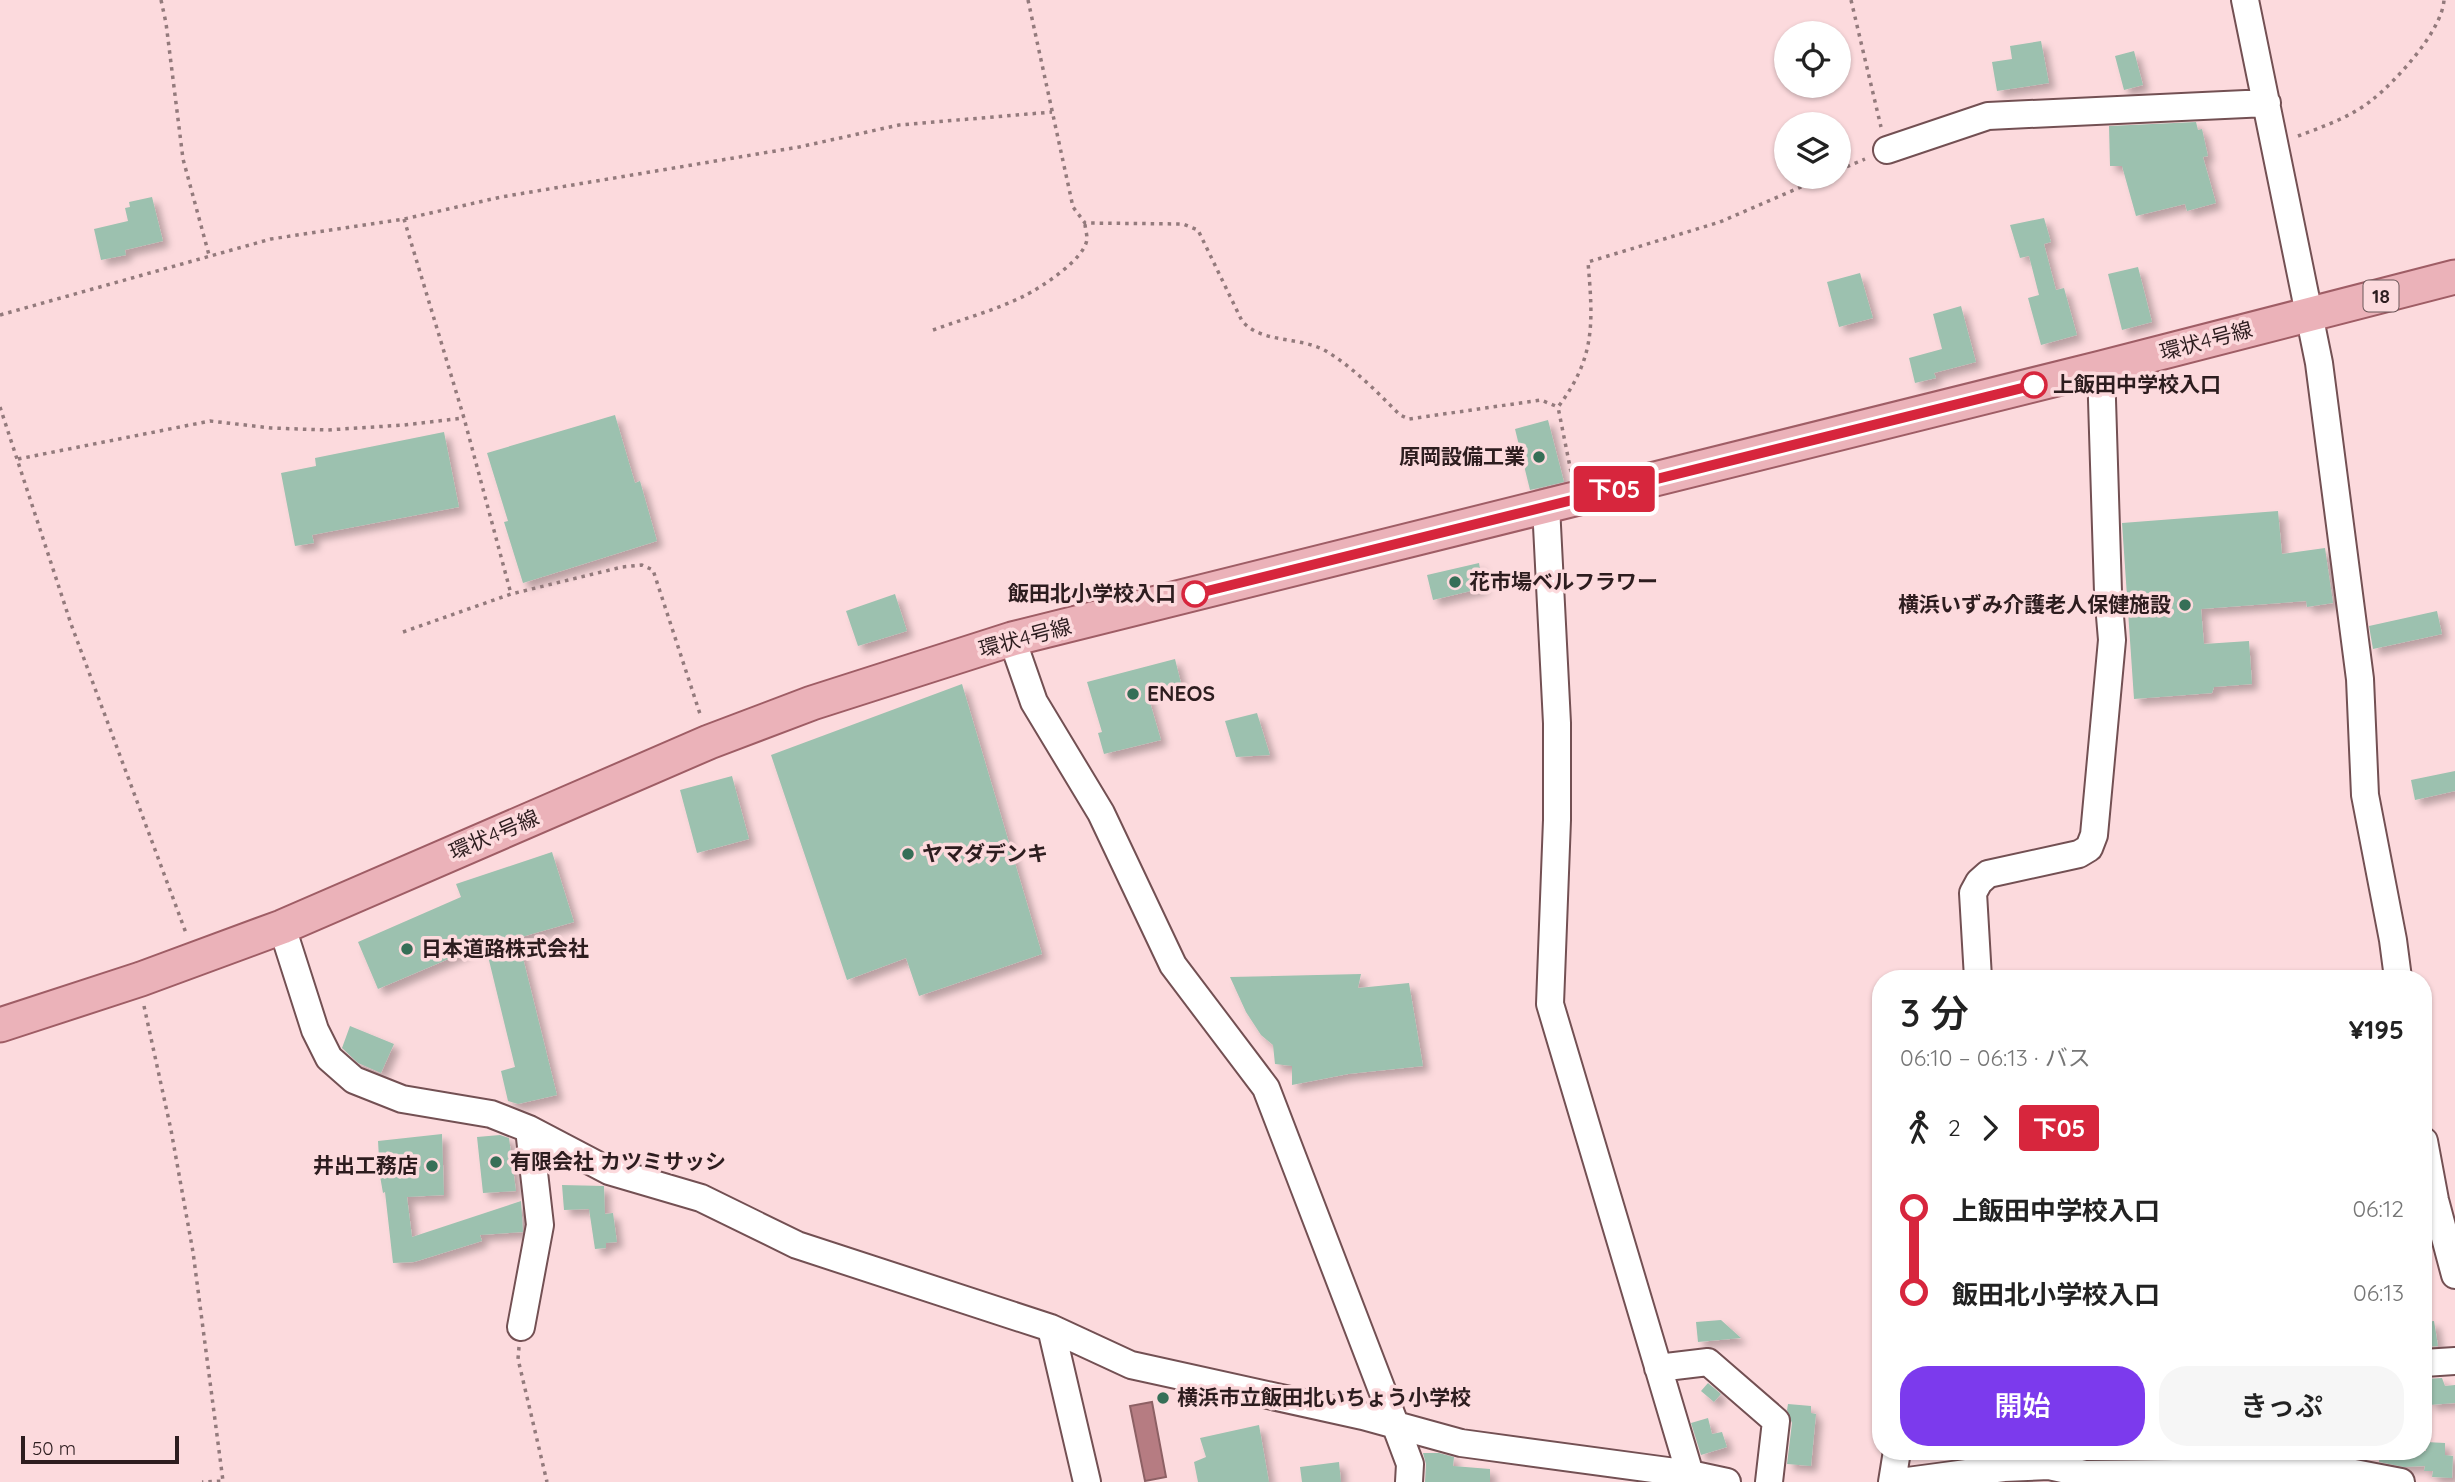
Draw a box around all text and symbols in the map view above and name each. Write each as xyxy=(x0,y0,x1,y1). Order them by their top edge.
map controls xyxy=(1774,21,1851,189)
button: locate xyxy=(1774,21,1851,98)
button: layers xyxy=(1774,112,1851,189)
road number: 18 xyxy=(2364,280,2398,312)
street label: 環状4号線 xyxy=(2156,315,2255,365)
place label: 上飯田中学校入口 xyxy=(2053,371,2221,397)
marker: 上飯田中学校入口 xyxy=(2021,372,2047,398)
place label: 原岡設備工業 xyxy=(1399,443,1525,469)
marker: 原岡設備工業 xyxy=(1531,449,1547,465)
line badge: 下05 xyxy=(1574,466,1654,512)
text: 下05 xyxy=(1588,474,1640,504)
place label: 花市場ベルフラワー xyxy=(1469,568,1658,594)
marker: 花市場ベルフラワー xyxy=(1447,574,1463,590)
place label: 飯田北小学校入口 xyxy=(1007,580,1176,606)
marker: 飯田北小学校入口 xyxy=(1182,581,1208,607)
place label: 横浜いずみ介護老人保健施設 xyxy=(1898,591,2171,617)
marker: 横浜いずみ介護老人保健施設 xyxy=(2177,597,2193,613)
street label: 環状4号線 xyxy=(975,612,1074,662)
place label: ENEOS xyxy=(1147,680,1215,706)
marker: ENEOS xyxy=(1125,686,1141,702)
street label: 環状4号線 xyxy=(445,804,542,865)
place label: ヤマダデンキ xyxy=(922,840,1048,866)
marker: ヤマダデンキ xyxy=(900,846,916,862)
place label: 日本道路株式会社 xyxy=(421,935,589,961)
marker: 日本道路株式会社 xyxy=(399,941,415,957)
text: 3 分 xyxy=(1900,989,1969,1037)
text: ¥195 xyxy=(2349,1013,2404,1046)
text: 06:10 – 06:13 · バス xyxy=(1900,1043,2091,1072)
icon: walk xyxy=(1900,1109,1938,1147)
icon: forward xyxy=(1971,1109,2009,1147)
text: 2 xyxy=(1948,1113,1961,1142)
text: 下05 xyxy=(2033,1113,2085,1143)
place label: 有限会社 カツミサッシ xyxy=(510,1148,726,1174)
place label: 井出工務店 xyxy=(313,1152,418,1178)
marker: 有限会社 カツミサッシ xyxy=(488,1154,504,1170)
marker: 井出工務店 xyxy=(424,1158,440,1174)
text: 上飯田中学校入口 xyxy=(1952,1194,2160,1227)
text: 06:12 xyxy=(2352,1194,2404,1223)
text: 飯田北小学校入口 xyxy=(1952,1278,2160,1311)
text: 06:13 xyxy=(2353,1278,2404,1307)
button: 開始 xyxy=(1900,1366,2145,1446)
button: きっぷ xyxy=(2159,1366,2404,1446)
place label: 横浜市立飯田北いちょう小学校 xyxy=(1177,1384,1471,1410)
marker: 横浜市立飯田北いちょう小学校 xyxy=(1155,1390,1171,1406)
scale bar xyxy=(21,1433,178,1465)
text: 50 m xyxy=(32,1436,76,1460)

